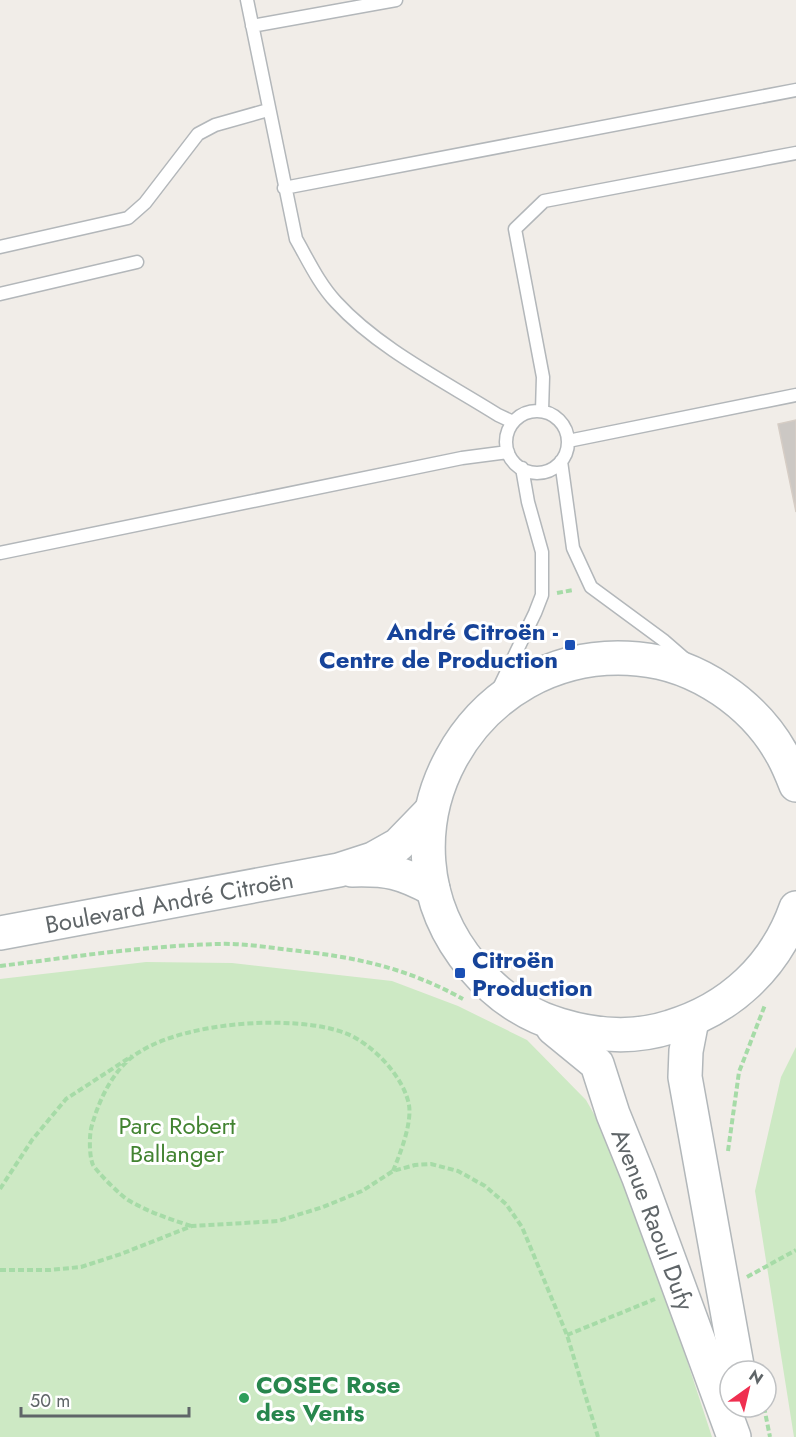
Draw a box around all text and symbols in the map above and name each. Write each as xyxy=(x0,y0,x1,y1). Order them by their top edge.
place label: André Citroën - Centre de Production xyxy=(319,614,559,677)
marker: André Citroën - Centre de Production xyxy=(563,638,577,652)
street label: Boulevard André Citroën xyxy=(42,861,296,942)
place label: Citroën Production xyxy=(472,942,593,1005)
marker: Citroën Production xyxy=(453,966,467,980)
park label: Parc Robert Ballanger xyxy=(118,1108,236,1171)
street label: Avenue Raoul Dufy xyxy=(603,1123,704,1315)
north arrow xyxy=(718,1359,778,1419)
text: N xyxy=(744,1364,768,1390)
place label: COSEC Rose des Vents xyxy=(256,1367,400,1430)
scale bar xyxy=(21,1380,189,1418)
text: 50 m xyxy=(30,1388,70,1414)
marker: COSEC Rose des Vents xyxy=(237,1391,251,1405)

